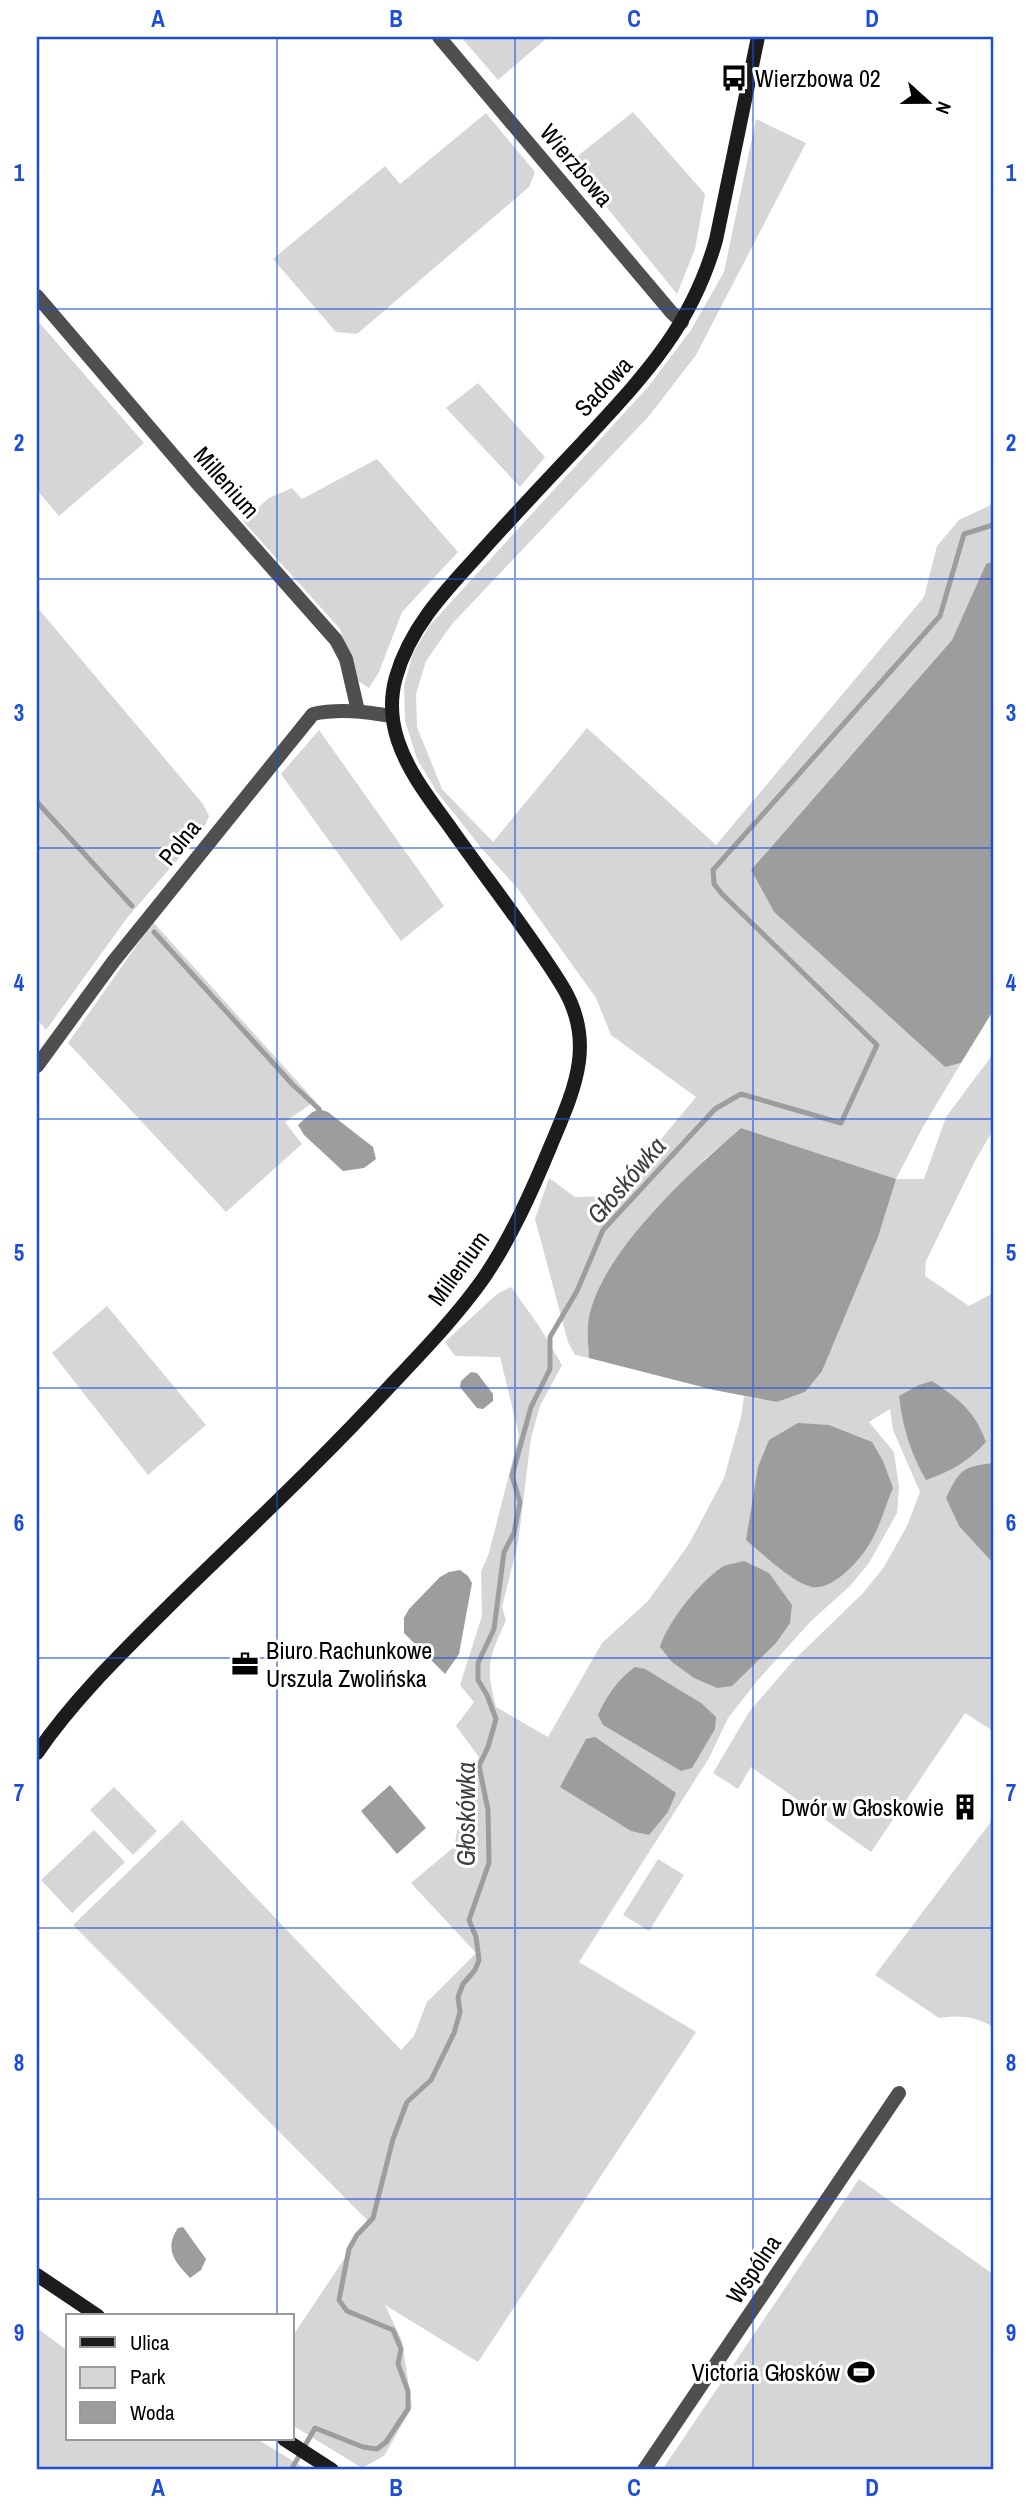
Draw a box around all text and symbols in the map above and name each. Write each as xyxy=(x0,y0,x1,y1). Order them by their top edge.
text: A xyxy=(151,3,165,34)
text: B xyxy=(389,3,403,34)
text: C xyxy=(627,3,641,34)
text: D xyxy=(865,3,879,34)
place label: Wierzbowa 02 xyxy=(755,62,881,94)
bus stop icon: Wierzbowa 02 xyxy=(719,63,749,93)
north arrow xyxy=(894,66,964,136)
text: N xyxy=(930,98,958,118)
street label: Wierzbowa xyxy=(533,117,621,213)
text: 1 xyxy=(14,157,25,188)
text: 1 xyxy=(1006,157,1017,188)
street label: Sadowa xyxy=(567,349,639,423)
text: 2 xyxy=(14,427,24,458)
text: 2 xyxy=(1006,427,1016,458)
street label: Millenium xyxy=(187,439,267,525)
text: 3 xyxy=(14,697,24,728)
text: 3 xyxy=(1006,697,1016,728)
street label: Polna xyxy=(151,812,207,872)
text: 4 xyxy=(14,967,25,998)
text: 4 xyxy=(1006,967,1017,998)
water label: Głoskówka xyxy=(579,1129,674,1231)
street label: Millenium xyxy=(420,1224,496,1312)
text: 5 xyxy=(14,1237,24,1268)
text: 5 xyxy=(1006,1237,1016,1268)
text: 6 xyxy=(14,1507,24,1538)
text: 6 xyxy=(1006,1507,1016,1538)
place label: Biuro Rachunkowe Urszula Zwolińska xyxy=(266,1634,432,1694)
office icon: Biuro Rachunkowe Urszula Zwolińska xyxy=(230,1649,260,1679)
water label: Głoskówka xyxy=(448,1762,483,1866)
text: 7 xyxy=(14,1777,24,1808)
text: 7 xyxy=(1006,1777,1016,1808)
place label: Dwór w Głoskowie xyxy=(781,1791,944,1823)
building icon: Dwór w Głoskowie xyxy=(950,1792,980,1822)
text: 8 xyxy=(14,2047,24,2078)
text: 8 xyxy=(1006,2047,1016,2078)
street label: Wspólna xyxy=(718,2228,788,2310)
legend xyxy=(66,2314,294,2440)
text: 9 xyxy=(14,2317,24,2348)
text: 9 xyxy=(1006,2317,1016,2348)
text: Ulica xyxy=(130,2328,170,2357)
place label: Victoria Głosków xyxy=(692,2356,841,2388)
sports icon: Victoria Głosków xyxy=(846,2357,876,2387)
text: Park xyxy=(130,2362,166,2391)
text: Woda xyxy=(130,2398,175,2427)
text: A xyxy=(151,2472,165,2503)
text: B xyxy=(389,2472,403,2503)
text: C xyxy=(627,2472,641,2503)
text: D xyxy=(865,2472,879,2503)

